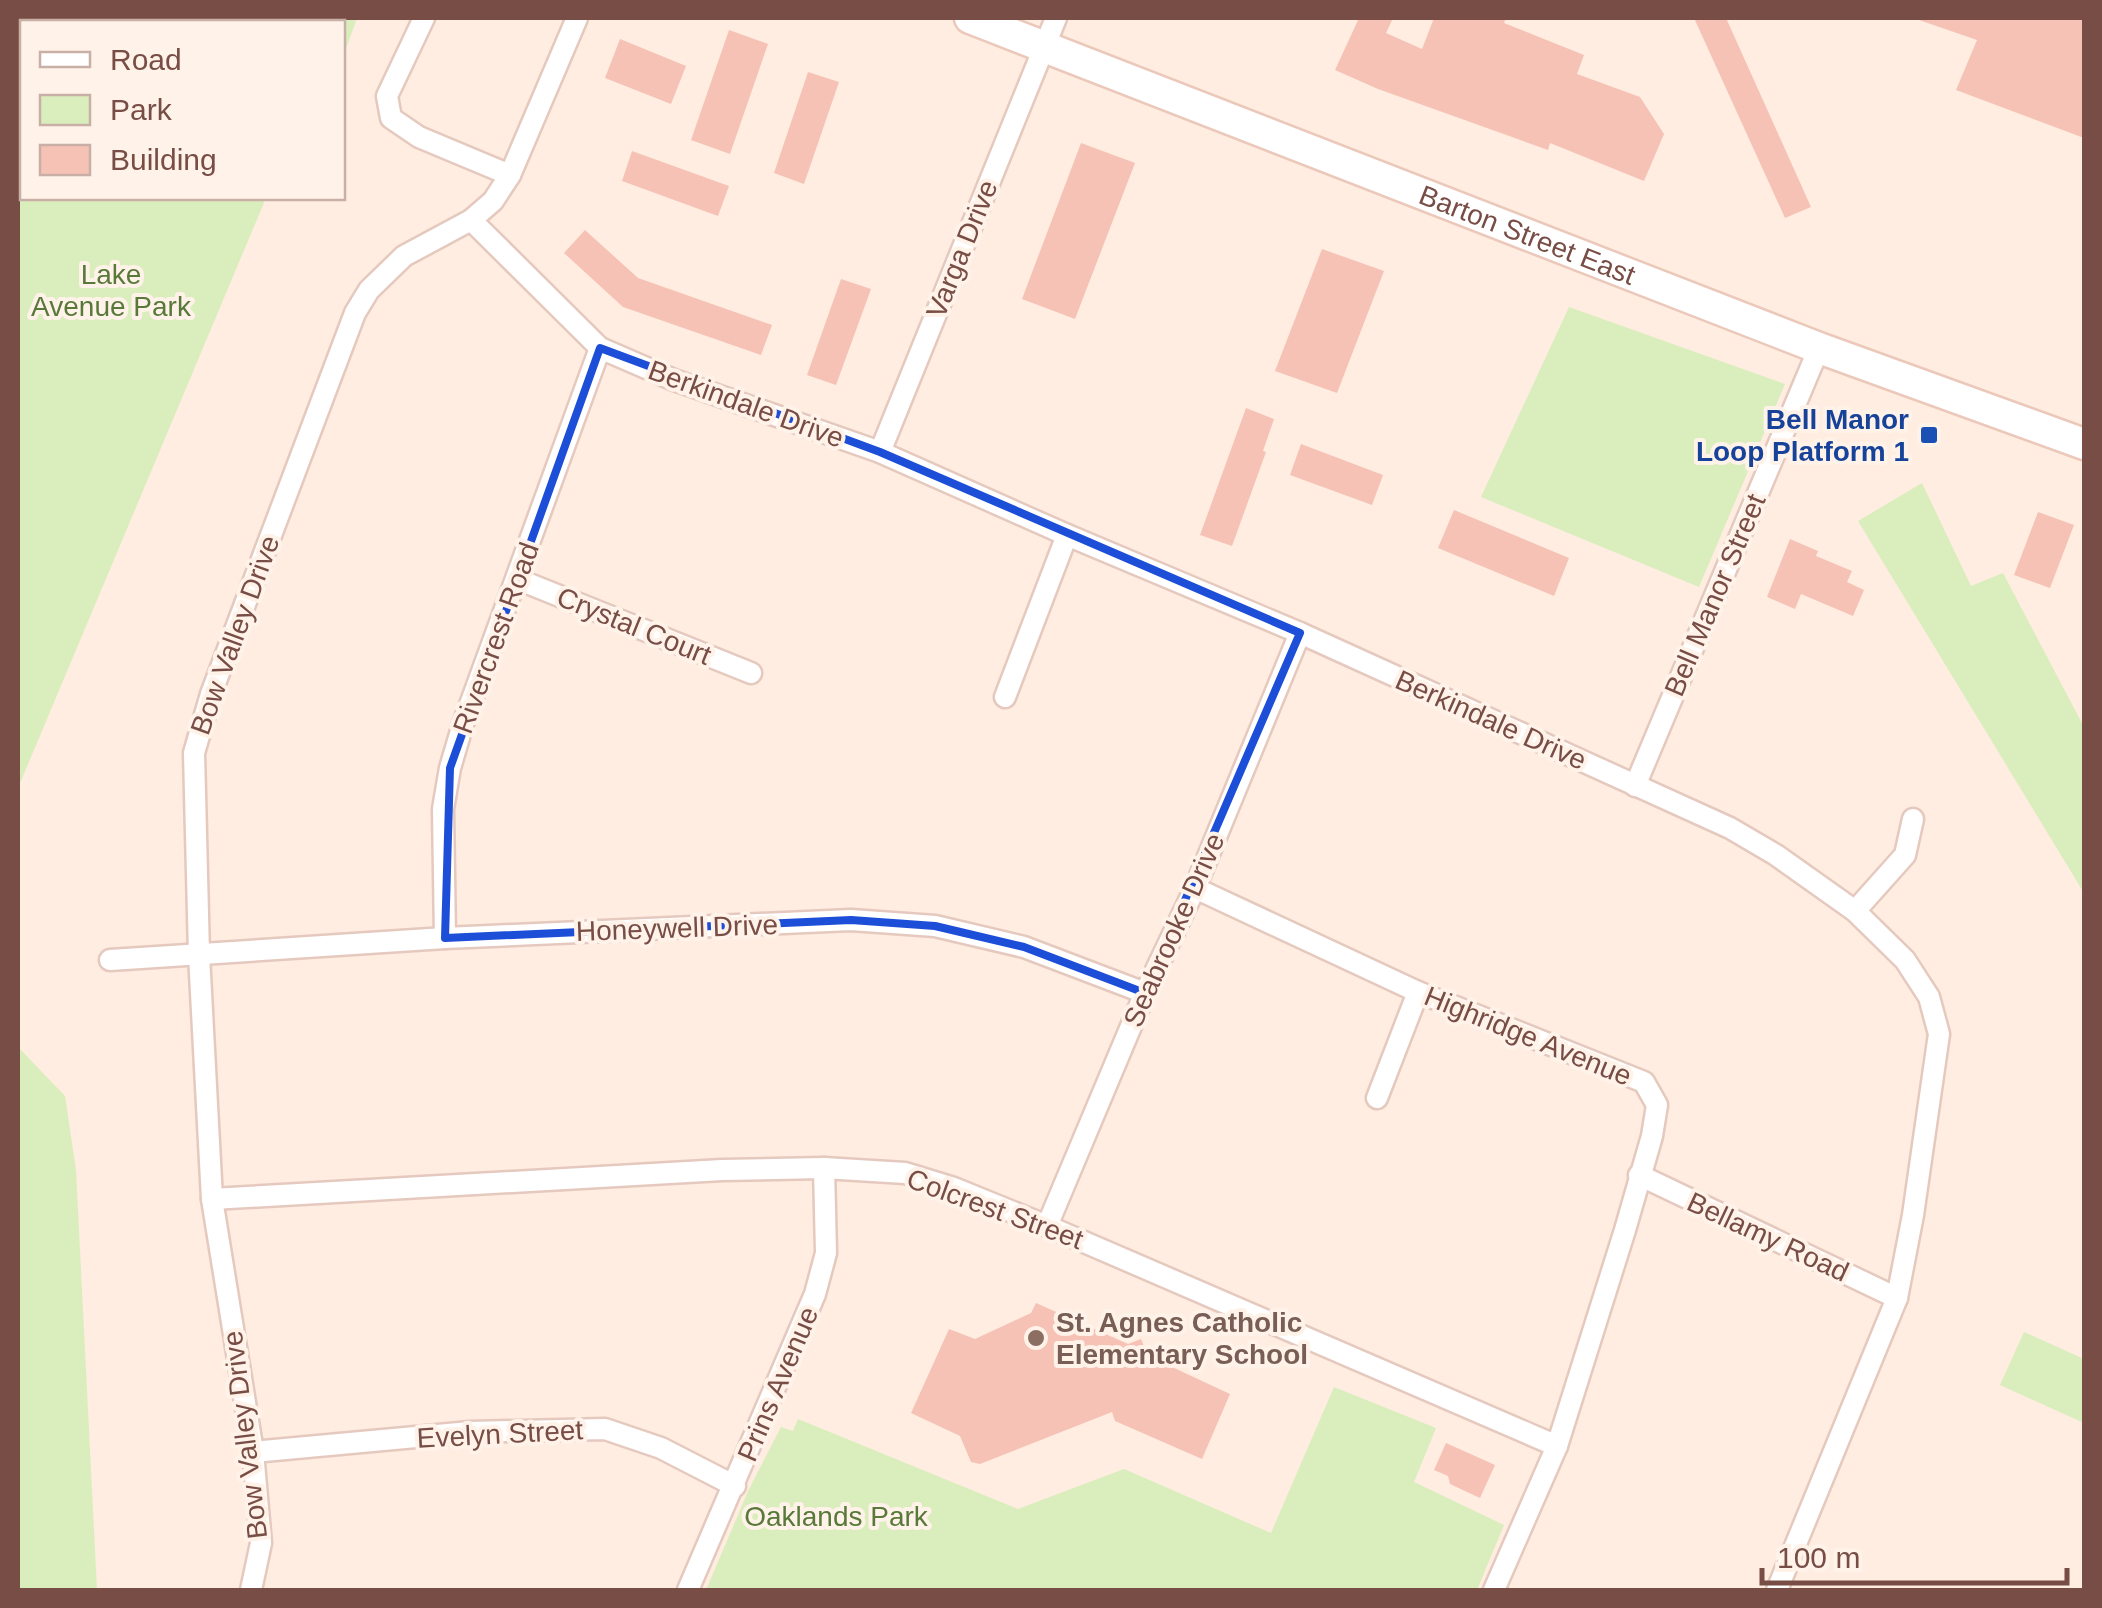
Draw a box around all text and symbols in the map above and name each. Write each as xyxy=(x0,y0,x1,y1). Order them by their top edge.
legend xyxy=(20,20,345,200)
text: Road xyxy=(110,43,182,76)
text: Park xyxy=(110,93,173,126)
text: Building xyxy=(110,143,217,176)
street label: Varga Drive xyxy=(920,176,1004,322)
street label: Barton Street East xyxy=(1415,179,1640,291)
park label: Lake Avenue Park xyxy=(31,259,192,322)
street label: Berkindale Drive xyxy=(644,354,848,454)
place label: Bell Manor Loop Platform 1 xyxy=(1696,404,1909,467)
marker: Bell Manor Loop Platform 1 xyxy=(1918,424,1940,446)
street label: Bell Manor Street xyxy=(1658,489,1772,701)
street label: Bow Valley Drive xyxy=(185,531,285,739)
street label: Rivercrest Road xyxy=(447,538,545,738)
street label: Crystal Court xyxy=(552,581,716,671)
street label: Berkindale Drive xyxy=(1391,664,1591,776)
street label: Seabrooke Drive xyxy=(1117,828,1231,1032)
street label: Honeywell Drive xyxy=(575,909,779,947)
street label: Highridge Avenue xyxy=(1420,980,1636,1092)
street label: Colcrest Street xyxy=(903,1163,1088,1255)
street label: Bellamy Road xyxy=(1682,1186,1854,1288)
street label: Prins Avenue xyxy=(732,1302,824,1466)
place label: St. Agnes Catholic Elementary School xyxy=(1056,1307,1308,1370)
marker: St. Agnes Catholic Elementary School xyxy=(1025,1327,1047,1349)
street label: Bow Valley Drive xyxy=(217,1329,273,1541)
street label: Evelyn Street xyxy=(416,1414,584,1454)
park label: Oaklands Park xyxy=(744,1501,929,1532)
scale bar xyxy=(1762,1523,2067,1585)
text: 100 m xyxy=(1777,1541,1860,1574)

